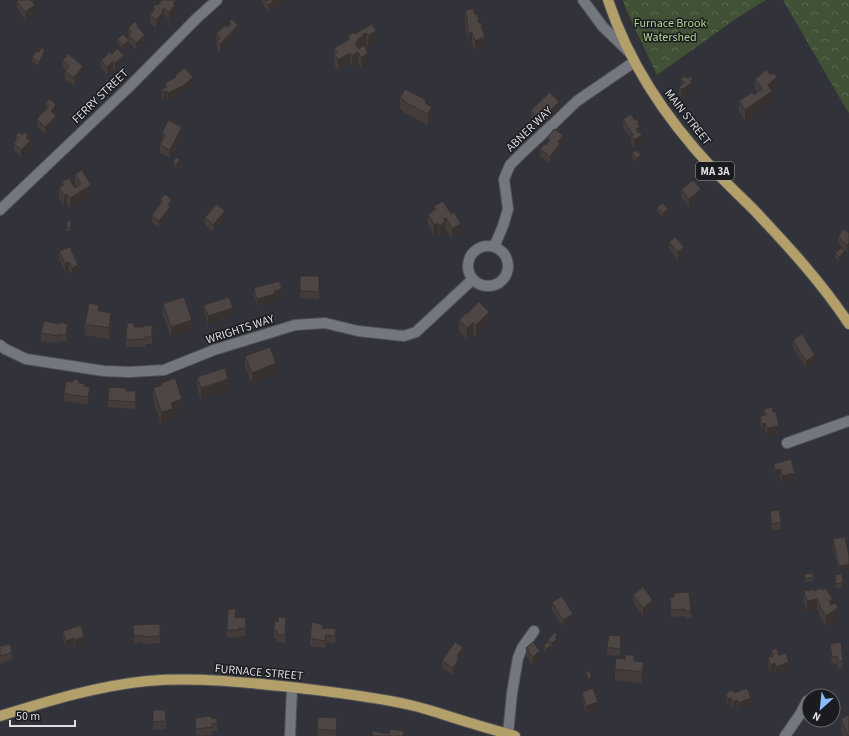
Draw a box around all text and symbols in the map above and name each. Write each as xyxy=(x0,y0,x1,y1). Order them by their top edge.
park label: Furnace Brook Watershed xyxy=(634,15,706,46)
street label: FERRY STREET xyxy=(68,65,133,128)
street label: MAIN STREET xyxy=(660,86,715,149)
street label: ABNER WAY xyxy=(502,103,556,156)
road number: MA 3A xyxy=(696,162,734,180)
street label: WRIGHTS WAY xyxy=(204,310,277,349)
street label: FURNACE STREET xyxy=(214,660,304,685)
north arrow xyxy=(801,688,841,728)
scale bar xyxy=(10,702,75,728)
text: 50 m xyxy=(16,708,40,725)
text: N xyxy=(810,708,823,725)

